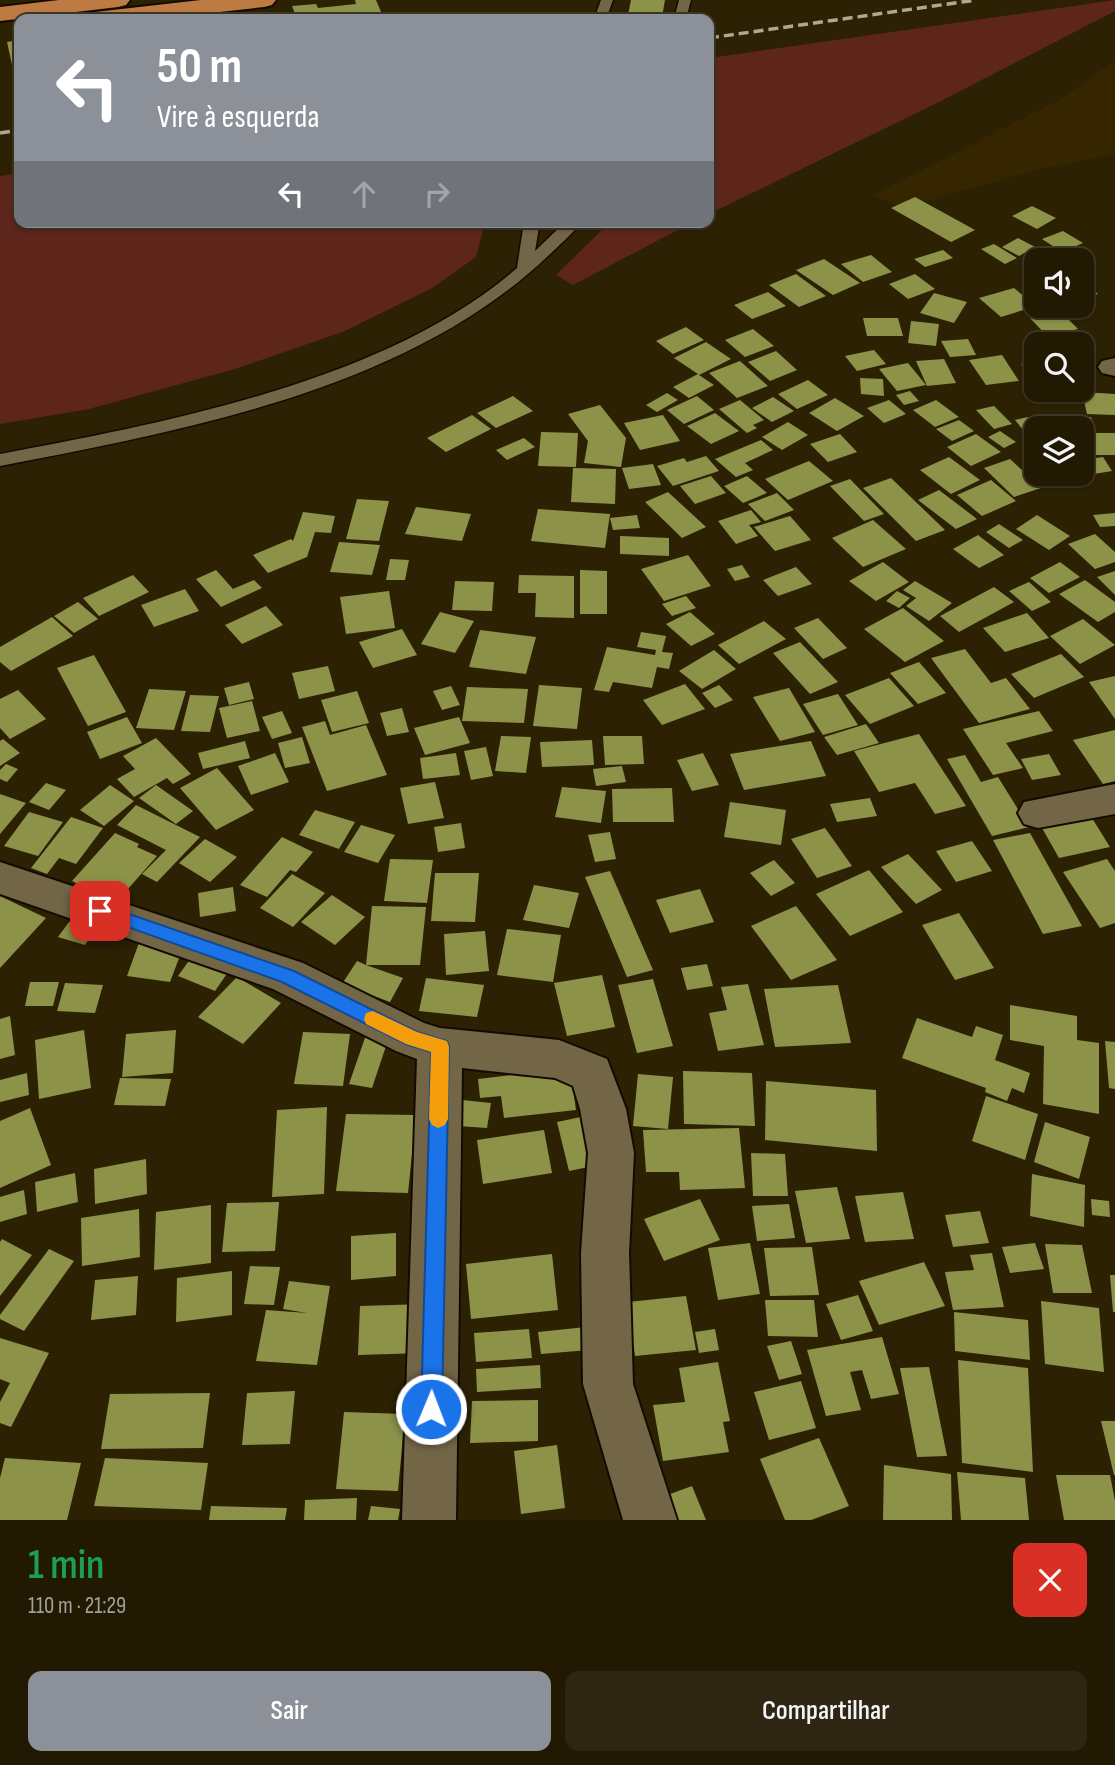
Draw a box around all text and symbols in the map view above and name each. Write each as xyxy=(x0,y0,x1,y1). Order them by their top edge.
text: 50 m xyxy=(157,38,242,97)
icon: left xyxy=(42,42,133,133)
text: Vire à esquerda xyxy=(157,98,320,137)
icon: left xyxy=(272,175,310,213)
icon: ahead xyxy=(345,175,383,213)
icon: right xyxy=(418,175,456,213)
map controls xyxy=(1024,248,1094,486)
button: sound xyxy=(1024,248,1094,318)
button: search xyxy=(1024,332,1094,402)
button: layers xyxy=(1024,416,1094,486)
pin xyxy=(70,881,130,941)
icon: arrive xyxy=(81,892,119,930)
position arrow xyxy=(394,1372,468,1446)
text: 1 min xyxy=(28,1540,104,1591)
button: close xyxy=(1013,1543,1087,1617)
text: 110 m · 21:29 xyxy=(28,1592,126,1620)
button: Sair xyxy=(28,1671,551,1751)
button: Compartilhar xyxy=(565,1671,1087,1751)

